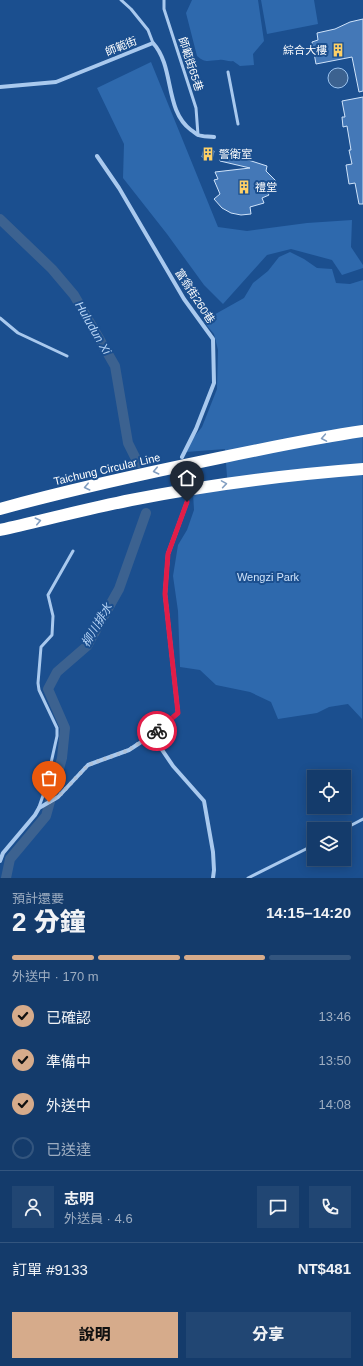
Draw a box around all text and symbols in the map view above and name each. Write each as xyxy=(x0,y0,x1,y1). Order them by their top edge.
street label: 師範街 xyxy=(103,34,139,58)
street label: 師範街65巷 xyxy=(177,35,205,93)
building icon: 綜合大樓 xyxy=(330,42,346,58)
place label: 綜合大樓 xyxy=(283,44,327,56)
building icon: 警衛室 xyxy=(200,146,216,162)
place label: 警衛室 xyxy=(219,148,252,160)
building icon: 禮堂 xyxy=(236,179,252,195)
place label: 禮堂 xyxy=(255,181,277,193)
street label: 富翁街260巷 xyxy=(173,267,217,325)
water label: Huludun Xi xyxy=(72,299,114,357)
one-way arrow xyxy=(321,433,328,441)
street label: Taichung Circular Line xyxy=(53,451,161,487)
pin xyxy=(170,461,204,502)
one-way arrow xyxy=(153,467,159,475)
icon: home xyxy=(176,467,198,489)
one-way arrow xyxy=(221,480,227,489)
one-way arrow xyxy=(84,482,90,490)
one-way arrow xyxy=(35,518,41,526)
park label: Wengzi Park xyxy=(237,571,300,583)
water label: 柳川排水 xyxy=(79,600,116,649)
courier xyxy=(137,711,177,751)
icon: bike xyxy=(146,720,168,742)
pin xyxy=(32,761,66,802)
icon: bag xyxy=(38,767,60,789)
map controls xyxy=(307,770,351,866)
button: locate xyxy=(307,770,351,814)
button: layers xyxy=(307,822,351,866)
text: 預計還要 xyxy=(12,891,64,906)
text: 14:15–14:20 xyxy=(266,904,351,921)
text: 2 分鐘 xyxy=(12,907,86,937)
text: 外送中 · 170 m xyxy=(12,969,99,984)
icon: check xyxy=(12,1005,34,1027)
text: 已確認 xyxy=(46,1009,91,1026)
text: 13:46 xyxy=(318,1009,351,1024)
icon: check xyxy=(12,1049,34,1071)
text: 準備中 xyxy=(46,1053,91,1070)
text: 13:50 xyxy=(318,1053,351,1068)
icon: check xyxy=(12,1093,34,1115)
text: 外送中 xyxy=(46,1097,91,1114)
text: 14:08 xyxy=(318,1097,351,1112)
text: 已送達 xyxy=(46,1141,91,1158)
button: person xyxy=(12,1186,54,1228)
button: chat xyxy=(257,1186,299,1228)
button: phone xyxy=(309,1186,351,1228)
text: 志明 xyxy=(64,1190,94,1207)
text: 外送員 · 4.6 xyxy=(64,1211,133,1226)
text: NT$481 xyxy=(298,1260,351,1277)
text: 訂單 #9133 xyxy=(12,1261,88,1278)
button: 說明 xyxy=(12,1312,178,1358)
button: 分享 xyxy=(186,1312,351,1358)

